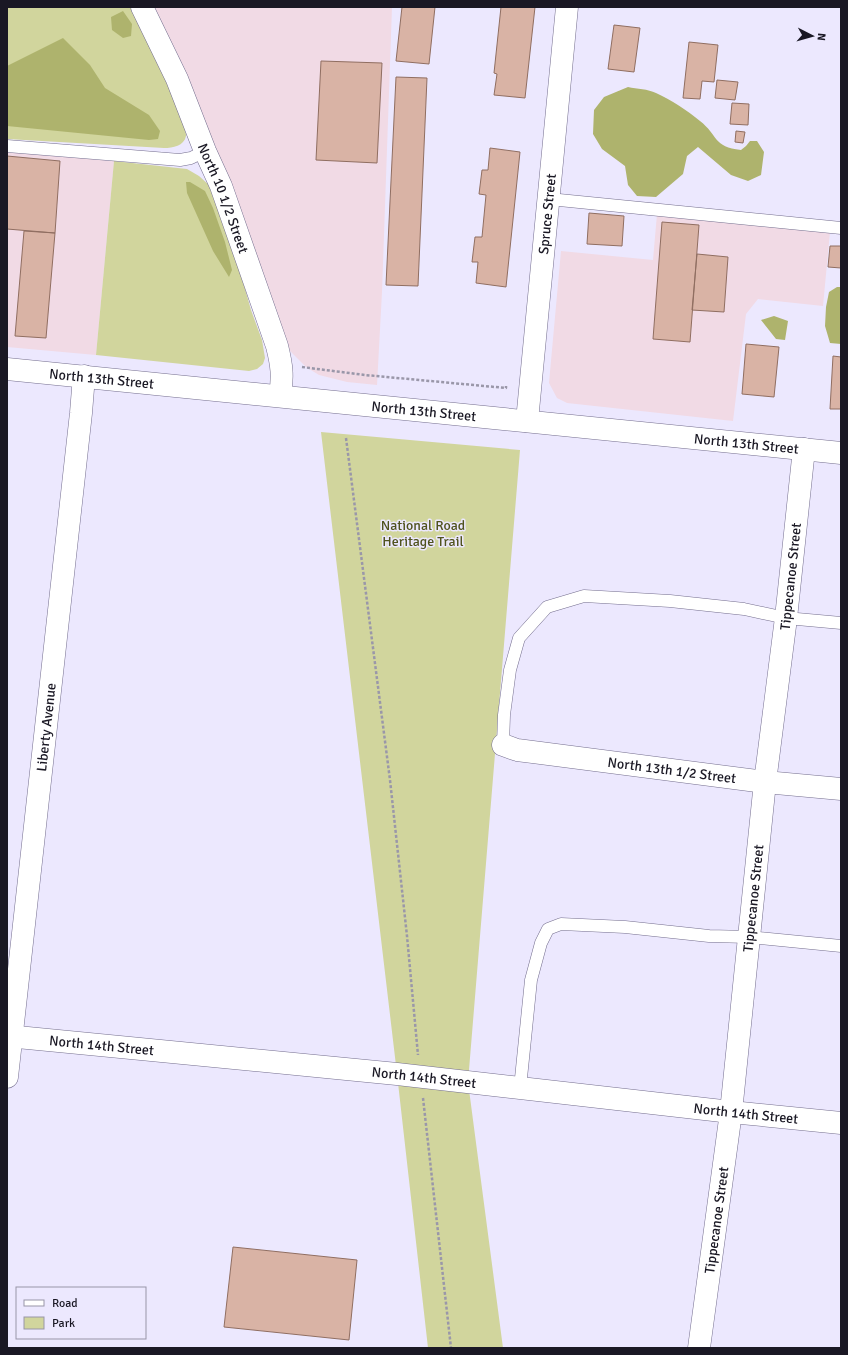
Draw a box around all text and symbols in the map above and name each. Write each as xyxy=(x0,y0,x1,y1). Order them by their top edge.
north arrow xyxy=(792,16,832,56)
text: N xyxy=(815,33,828,41)
street label: North 10 1/2 Street xyxy=(194,141,252,256)
street label: Spruce Street xyxy=(535,173,560,255)
street label: North 13th Street xyxy=(48,365,155,393)
street label: North 13th Street xyxy=(371,398,477,425)
street label: North 13th Street xyxy=(693,430,799,458)
park label: National Road Heritage Trail xyxy=(381,517,465,550)
street label: Tippecanoe Street xyxy=(777,522,805,631)
street label: Liberty Avenue xyxy=(33,682,60,772)
street label: North 13th 1/2 Street xyxy=(607,754,737,787)
street label: Tippecanoe Street xyxy=(740,844,768,953)
street label: North 14th Street xyxy=(48,1032,155,1059)
street label: North 14th Street xyxy=(371,1064,477,1092)
street label: North 14th Street xyxy=(693,1100,799,1128)
street label: Tippecanoe Street xyxy=(701,1166,733,1275)
legend xyxy=(16,1287,146,1339)
text: Road xyxy=(52,1296,78,1311)
text: Park xyxy=(52,1316,75,1331)

